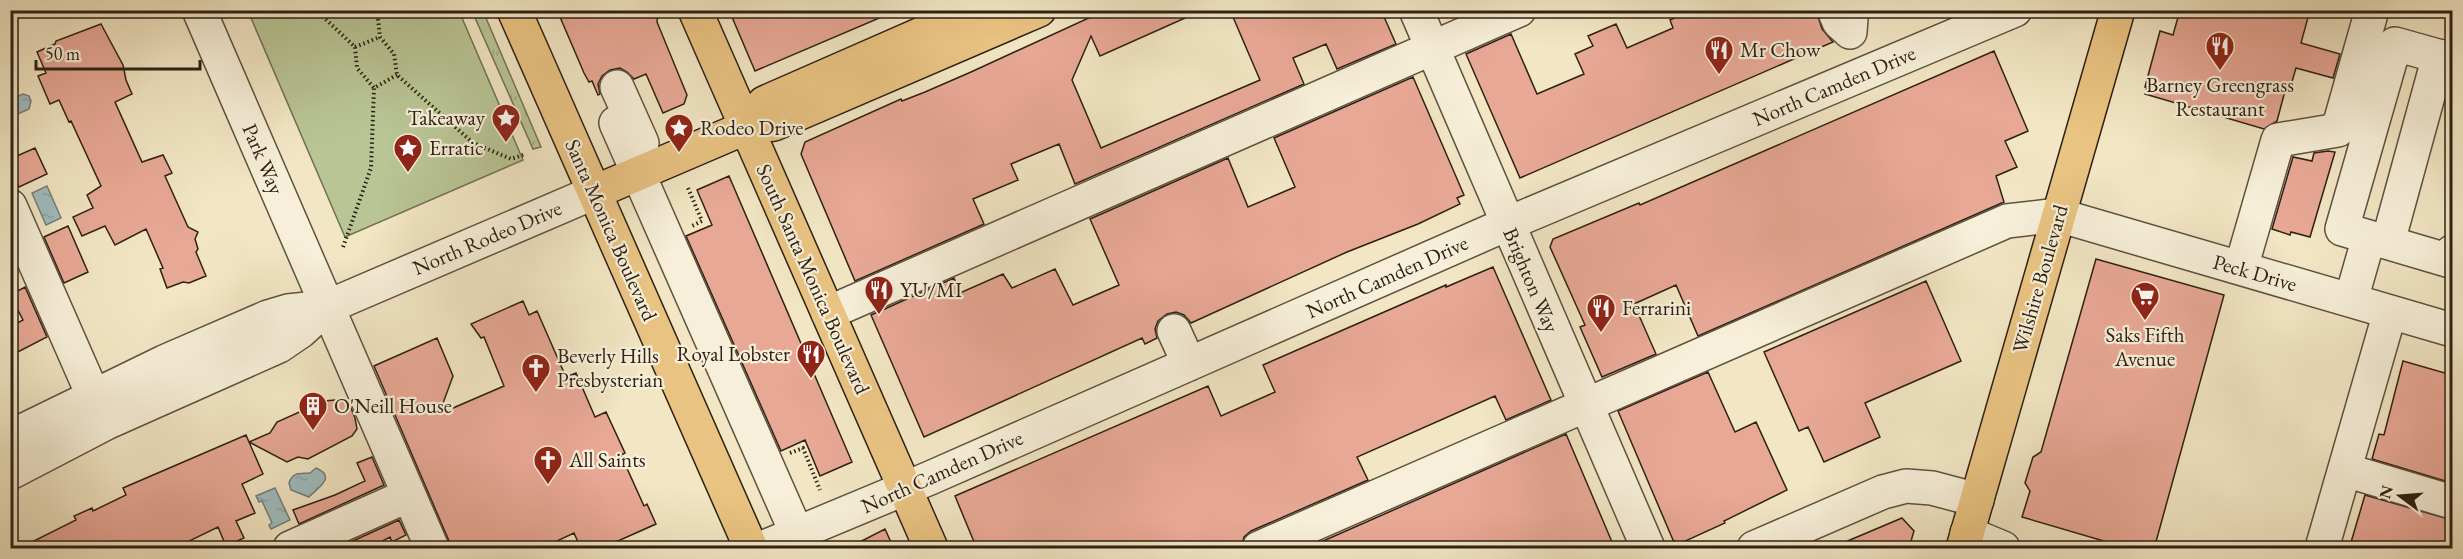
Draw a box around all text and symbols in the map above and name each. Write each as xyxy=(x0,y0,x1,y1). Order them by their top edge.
restaurant icon: Barney Greengrass Restaurant xyxy=(2204,30,2236,72)
scale bar xyxy=(36,33,200,71)
restaurant icon: Mr Chow xyxy=(1703,34,1735,76)
place label: Mr Chow xyxy=(1740,36,1821,63)
street label: North Camden Drive xyxy=(1748,39,1919,132)
text: 50 m xyxy=(45,42,80,65)
place label: Barney Greengrass Restaurant xyxy=(2146,71,2294,122)
place icon: Takeaway xyxy=(490,102,522,144)
place label: Takeaway xyxy=(407,104,486,131)
place icon: Rodeo Drive xyxy=(663,112,695,154)
place label: Rodeo Drive xyxy=(700,114,803,141)
street label: Park Way xyxy=(236,119,291,199)
place icon: Erratic xyxy=(392,132,424,174)
place label: Erratic xyxy=(429,134,484,161)
street label: Santa Monica Boulevard xyxy=(559,135,664,325)
street label: South Santa Monica Boulevard xyxy=(750,160,877,398)
street label: North Rodeo Drive xyxy=(408,194,565,281)
street label: Wilshire Boulevard xyxy=(2005,201,2074,356)
street label: Brighton Way xyxy=(1497,223,1566,337)
street label: North Camden Drive xyxy=(1302,229,1472,324)
street label: Peck Drive xyxy=(2210,248,2300,297)
restaurant icon: YU/MI xyxy=(863,274,895,316)
place label: YU/MI xyxy=(900,276,962,303)
supermarket icon: Saks Fifth Avenue xyxy=(2129,280,2161,322)
restaurant icon: Ferrarini xyxy=(1585,292,1617,334)
place label: Ferrarini xyxy=(1622,294,1691,321)
place label: Saks Fifth Avenue xyxy=(2106,321,2185,372)
restaurant icon: Royal Lobster xyxy=(795,338,827,380)
place label: Royal Lobster xyxy=(677,340,790,367)
place label: Beverly Hills Presbysterian xyxy=(557,342,663,393)
church icon: Beverly Hills Presbysterian xyxy=(520,352,552,394)
building icon: O'Neill House xyxy=(297,390,329,432)
place label: O'Neill House xyxy=(334,392,452,419)
street label: North Camden Drive xyxy=(857,424,1027,519)
church icon: All Saints xyxy=(532,444,564,486)
place label: All Saints xyxy=(568,446,646,473)
north arrow xyxy=(2370,466,2430,526)
text: N xyxy=(2374,483,2398,501)

